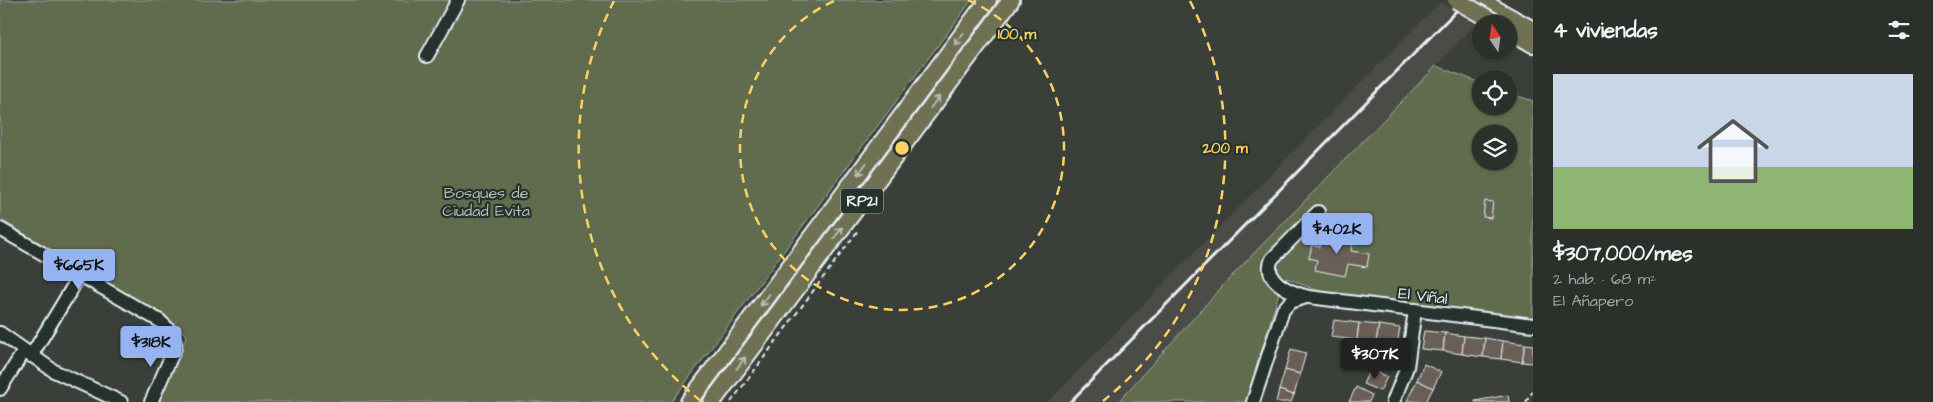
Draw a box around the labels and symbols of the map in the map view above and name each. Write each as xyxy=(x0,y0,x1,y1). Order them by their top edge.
north arrow xyxy=(1472,15,1518,60)
text: 100 m xyxy=(998,24,1037,45)
one-way arrow xyxy=(954,32,964,46)
one-way arrow xyxy=(930,96,941,109)
text: 200 m xyxy=(1201,138,1248,159)
centre of rings xyxy=(893,139,911,157)
one-way arrow xyxy=(857,162,867,176)
park label: Bosques de Ciudad Evita xyxy=(442,182,530,222)
road number: RP21 xyxy=(841,188,883,214)
pin: $402K xyxy=(1302,212,1372,255)
one-way arrow xyxy=(833,226,843,240)
pin: $665K xyxy=(44,248,114,291)
street label: El Viñal xyxy=(1397,282,1449,310)
one-way arrow xyxy=(760,293,770,307)
pin: $318K xyxy=(116,326,186,368)
pin: $307K xyxy=(1340,338,1410,380)
one-way arrow xyxy=(736,356,746,370)

